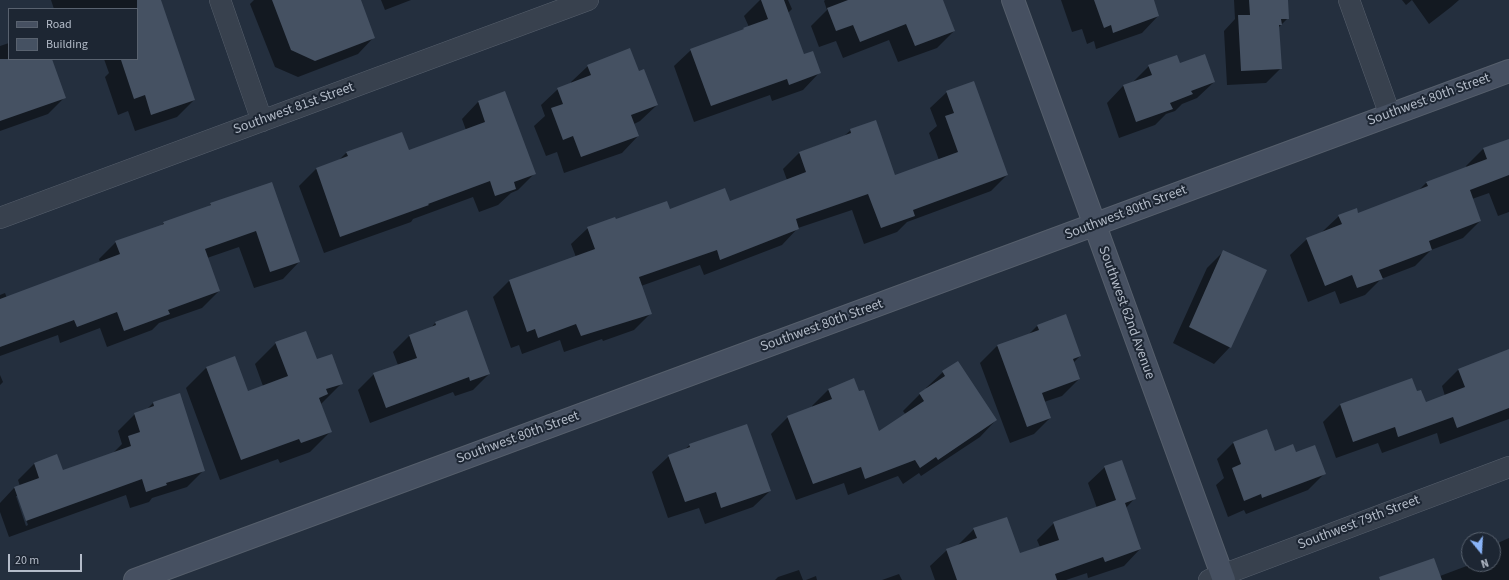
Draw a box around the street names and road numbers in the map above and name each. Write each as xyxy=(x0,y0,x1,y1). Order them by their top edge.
street label: Southwest 80th Street xyxy=(1365,70,1493,130)
street label: Southwest 81st Street xyxy=(231,79,357,139)
street label: Southwest 80th Street xyxy=(1063,182,1189,244)
street label: Southwest 62nd Avenue xyxy=(1094,244,1158,382)
street label: Southwest 80th Street xyxy=(758,296,886,356)
street label: Southwest 80th Street xyxy=(454,408,582,468)
street label: Southwest 79th Street xyxy=(1296,492,1422,554)

